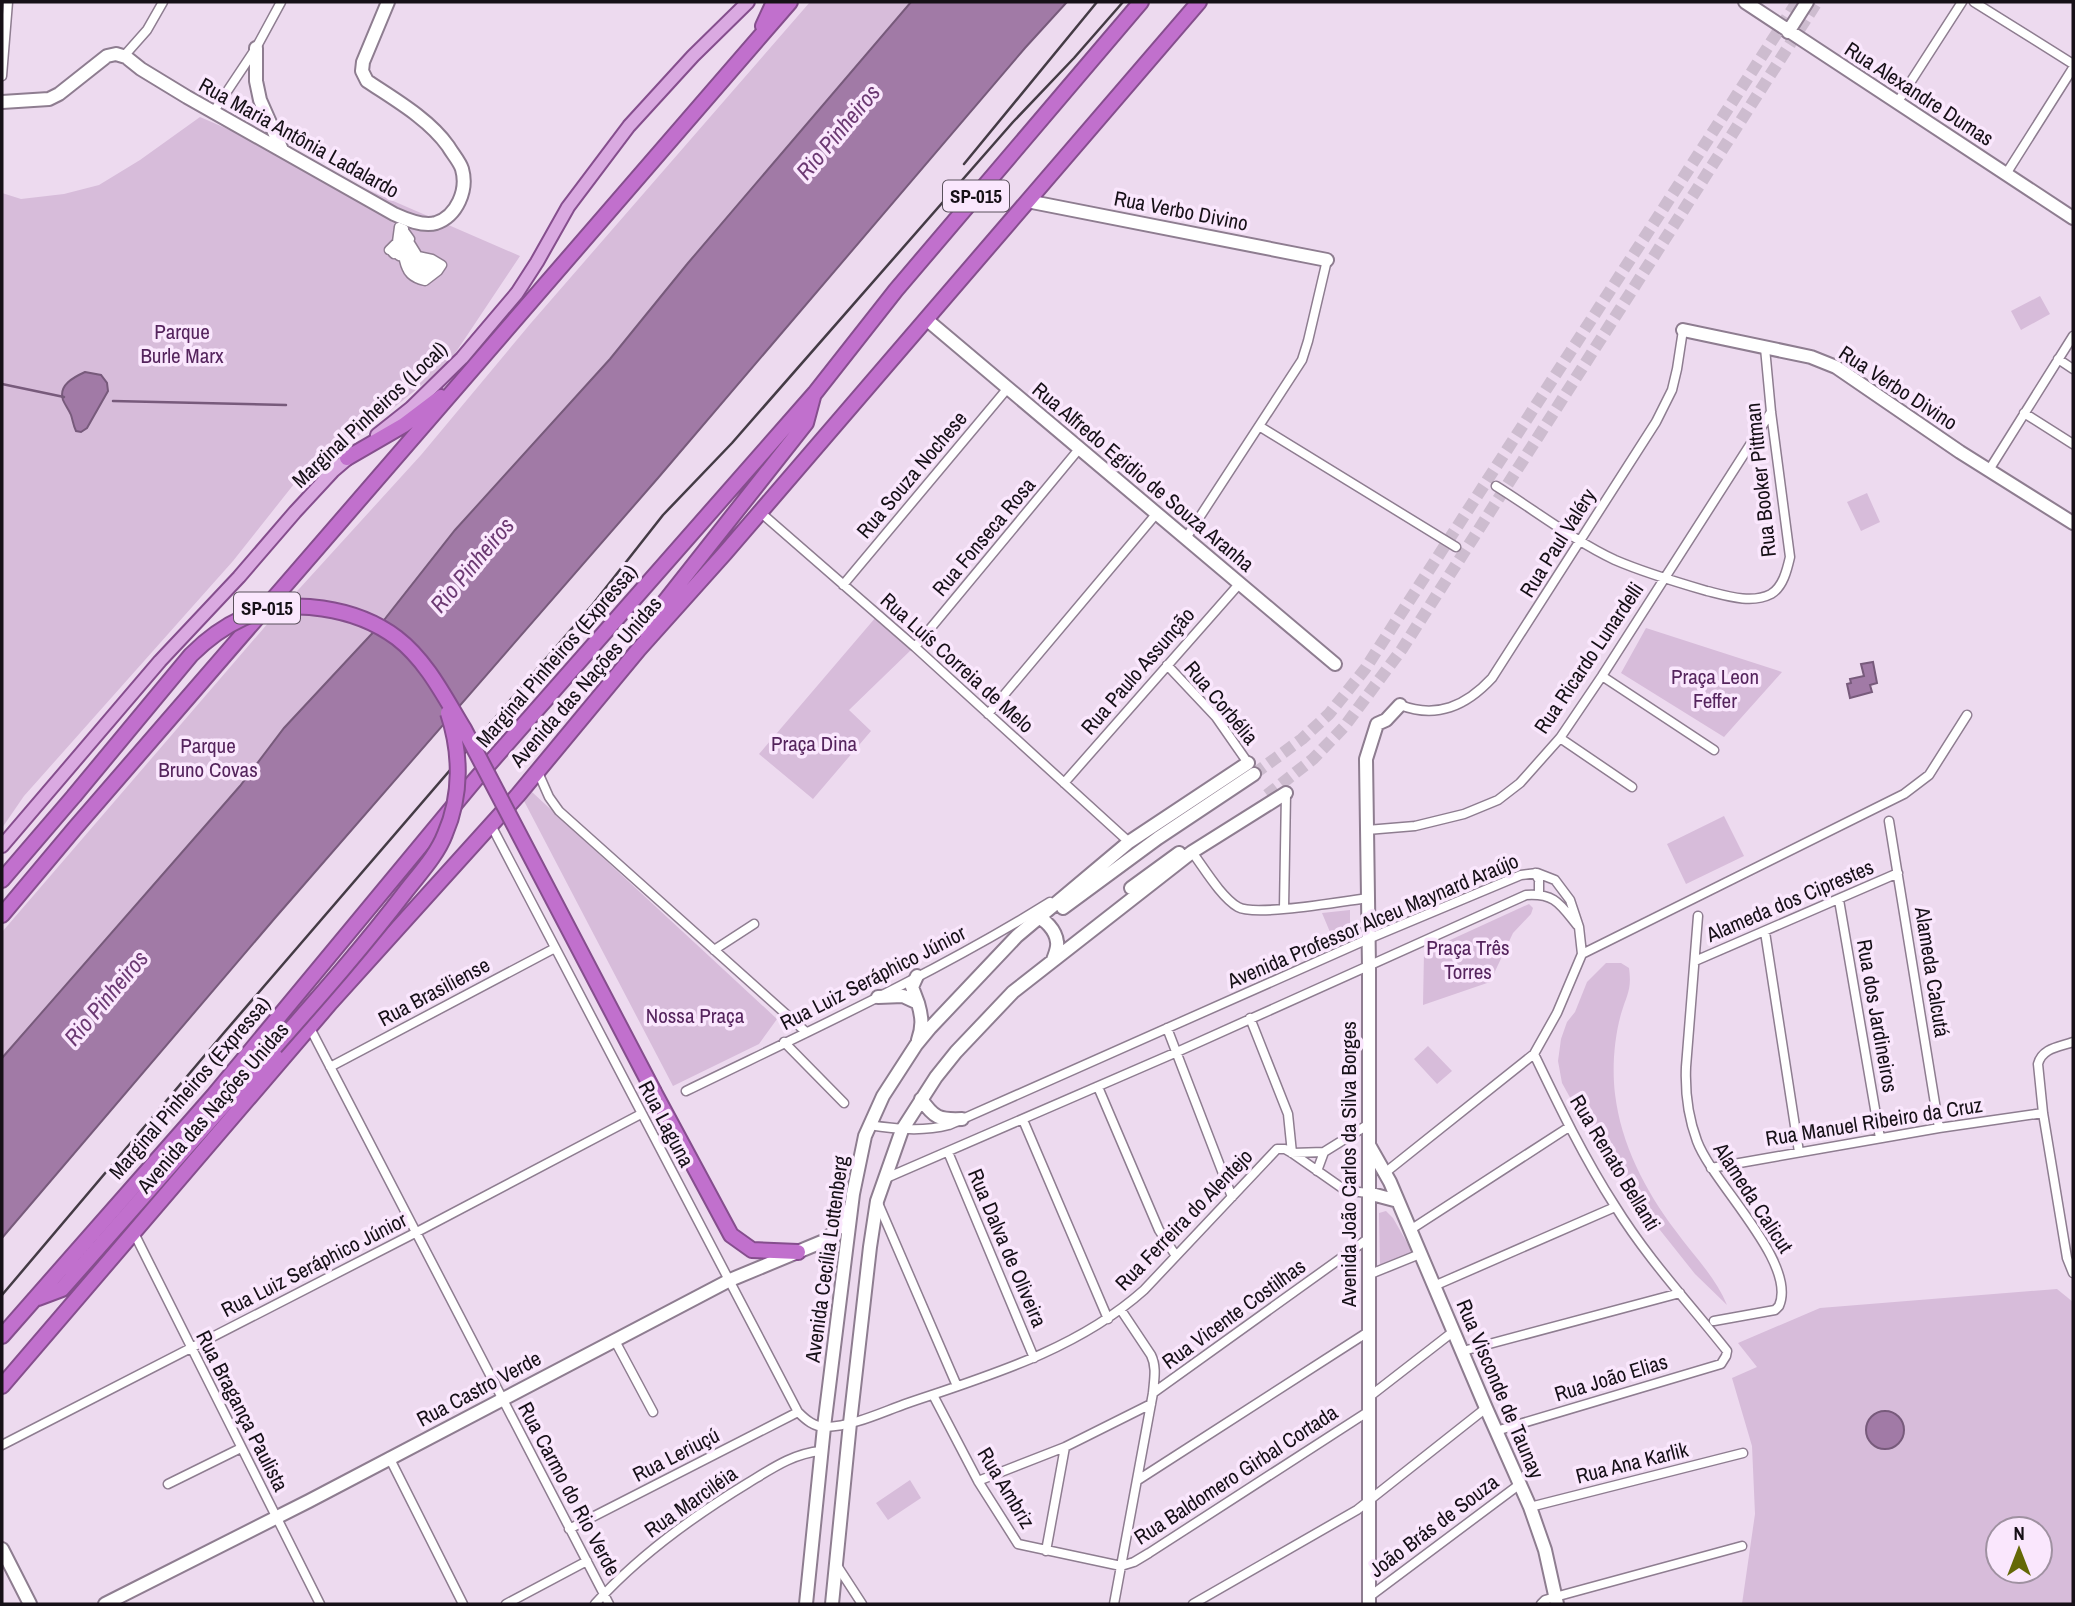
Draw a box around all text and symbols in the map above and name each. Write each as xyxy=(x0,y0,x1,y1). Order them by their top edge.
street label: Rua Alexandre Dumas xyxy=(1839,35,1999,153)
street label: Rua Maria Antônia Ladalardo xyxy=(194,70,405,205)
water label: Rio Pinheiros xyxy=(789,78,887,186)
road number: SP-015 xyxy=(943,180,1009,212)
street label: Rua Verbo Divino xyxy=(1112,183,1251,238)
park label: Parque Burle Marx xyxy=(140,317,224,370)
street label: Marginal Pinheiros (Local) xyxy=(286,335,454,494)
street label: Rua Verbo Divino xyxy=(1833,338,1963,437)
street label: Rua Alfredo Egidio de Souza Aranha xyxy=(1026,375,1261,578)
street label: Rua Booker Pittman xyxy=(1738,401,1783,559)
street label: Rua Souza Nochese xyxy=(850,405,973,544)
street label: Rua Fonseca Rosa xyxy=(925,471,1042,602)
street label: Rua Paul Valéry xyxy=(1513,482,1603,603)
water label: Rio Pinheiros xyxy=(423,511,521,619)
street label: Marginal Pinheiros (Expressa) xyxy=(469,558,644,753)
street label: Rua Ricardo Lunardelli xyxy=(1527,576,1650,739)
street label: Rua Luís Correia de Melo xyxy=(874,586,1040,739)
street label: Avenida das Nações Unidas xyxy=(503,590,668,774)
road number: SP-015 xyxy=(234,593,300,624)
street label: Rua Paulo Assunção xyxy=(1074,601,1201,741)
street label: Rua Corbélia xyxy=(1178,654,1265,751)
park label: Praça Leon Feffer xyxy=(1671,662,1759,715)
park label: Praça Dina xyxy=(771,729,857,758)
park label: Parque Bruno Covas xyxy=(158,731,258,784)
street label: Avenida Professor Alceu Maynard Araújo xyxy=(1222,846,1523,996)
street label: Alameda dos Ciprestes xyxy=(1701,852,1878,949)
street label: Alameda Calcutá xyxy=(1908,904,1957,1039)
street label: Rua Luiz Seráphico Júnior xyxy=(775,918,971,1037)
park label: Praça Três Torres xyxy=(1426,933,1510,986)
street label: Rua dos Jardineiros xyxy=(1850,937,1905,1095)
water label: Rio Pinheiros xyxy=(57,944,155,1052)
street label: Rua Brasiliense xyxy=(373,950,495,1033)
street label: Marginal Pinheiros (Expressa) xyxy=(102,990,277,1185)
park label: Nossa Praça xyxy=(646,1001,745,1030)
street label: Avenida das Nações Unidas xyxy=(130,1016,295,1200)
street label: Avenida João Carlos da Silva Borges xyxy=(1334,1021,1363,1308)
street label: Rua Laguna xyxy=(632,1076,701,1172)
street label: Rua Renato Bellanti xyxy=(1563,1089,1668,1236)
street label: Rua Manuel Ribeiro da Cruz xyxy=(1763,1090,1985,1153)
street label: Alameda Calicut xyxy=(1706,1136,1800,1259)
street label: Rua Ferreira do Alentejo xyxy=(1108,1142,1259,1297)
street label: Avenida Cecília Lottenberg xyxy=(798,1153,855,1365)
street label: Rua Dalva de Oliveira xyxy=(961,1164,1054,1332)
street label: Rua Luiz Seráphico Júnior xyxy=(216,1205,412,1324)
street label: Rua Vicente Costilhas xyxy=(1156,1252,1311,1376)
street label: Rua Visconde de Taunay xyxy=(1450,1295,1552,1483)
street label: Rua Bragança Paulista xyxy=(189,1325,296,1497)
street label: Rua Castro Verde xyxy=(412,1344,546,1433)
street label: Rua João Elias xyxy=(1551,1347,1671,1408)
street label: Rua Carmo do Rio Verde xyxy=(511,1397,628,1581)
street label: Rua Baldomero Girbal Cortada xyxy=(1128,1398,1344,1551)
street label: Rua Leriuçú xyxy=(627,1420,724,1489)
street label: Rua Ana Karlik xyxy=(1573,1434,1691,1490)
street label: Rua Ambriz xyxy=(971,1442,1042,1534)
street label: Rua Marciléia xyxy=(638,1459,743,1544)
street label: João Brás de Souza xyxy=(1363,1467,1505,1584)
north arrow xyxy=(1984,1515,2054,1585)
text: N xyxy=(2013,1520,2025,1546)

